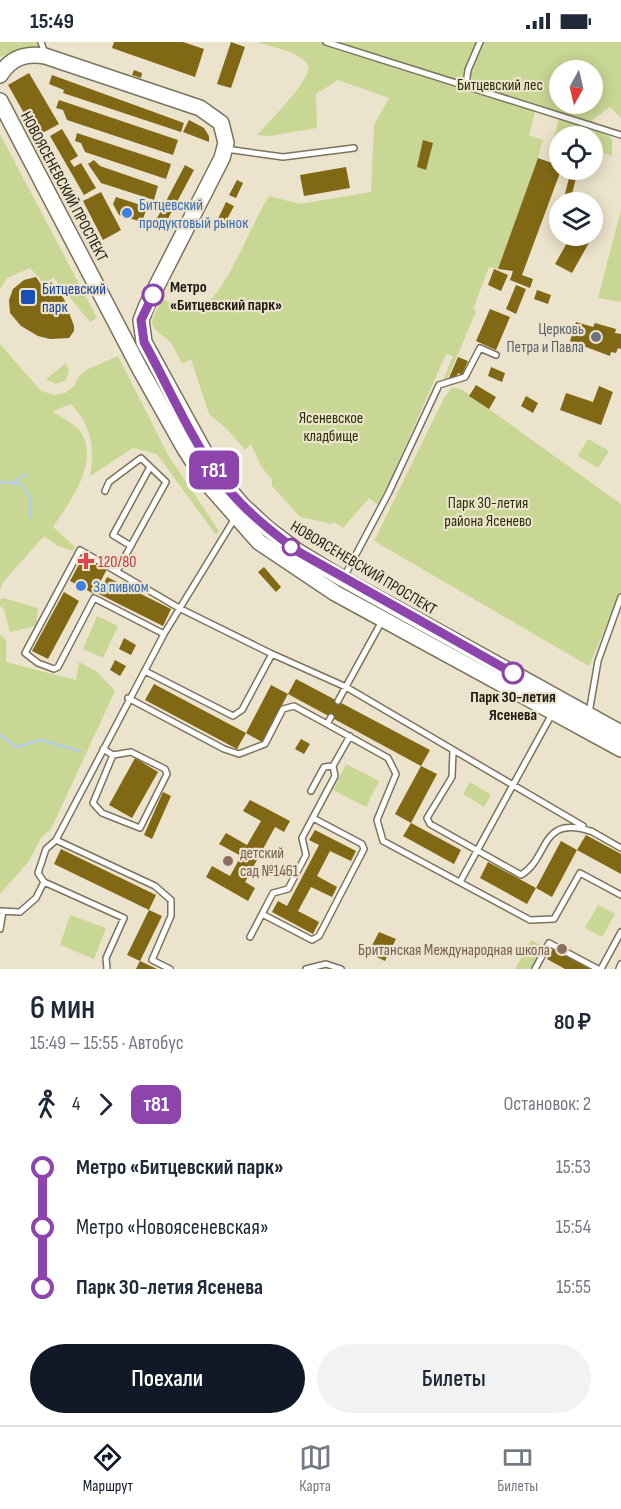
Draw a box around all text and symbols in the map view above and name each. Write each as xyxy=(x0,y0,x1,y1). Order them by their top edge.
text: 15:49 xyxy=(30,8,74,35)
north arrow xyxy=(549,60,603,114)
map controls xyxy=(549,60,603,246)
park label: Битцевский лес xyxy=(457,76,543,95)
street label: НОВОЯСЕНЕВСКИЙ ПРОСПЕКТ xyxy=(16,108,112,265)
button: locate xyxy=(549,126,603,180)
button: layers xyxy=(549,192,603,246)
place label: Битцевский продуктовый рынок xyxy=(139,196,249,233)
marker: Битцевский продуктовый рынок xyxy=(120,206,134,220)
place label: Метро «Битцевский парк» xyxy=(170,278,282,315)
place label: Битцевский парк xyxy=(42,280,106,317)
marker: Метро «Битцевский парк» xyxy=(142,284,164,306)
marker: Битцевский парк xyxy=(19,288,37,306)
place label: Церковь Петра и Павла xyxy=(507,320,584,357)
marker: Церковь Петра и Павла xyxy=(589,330,603,344)
park label: Ясеневское кладбище xyxy=(299,409,363,446)
line badge: т81 xyxy=(180,450,248,490)
text: т81 xyxy=(201,458,227,483)
park label: Парк 30-летия района Ясенево xyxy=(444,494,532,531)
street label: НОВОЯСЕНЕВСКИЙ ПРОСПЕКТ xyxy=(287,517,440,620)
unlabelled marker xyxy=(282,538,300,556)
place label: 120/80 xyxy=(98,553,136,572)
marker: 120/80 xyxy=(79,554,93,568)
place label: За пивком xyxy=(93,578,149,597)
marker: За пивком xyxy=(74,579,88,593)
marker: Парк 30-летия Ясенева xyxy=(502,662,524,684)
place label: Парк 30-летия Ясенева xyxy=(470,688,556,725)
place label: детский сад №1461 xyxy=(240,844,299,881)
marker: детский сад №1461 xyxy=(221,854,235,868)
place label: Британская Международная школа xyxy=(358,941,550,960)
marker: Британская Международная школа xyxy=(555,942,569,956)
text: 6 мин xyxy=(30,988,95,1028)
text: 80 ₽ xyxy=(554,1009,591,1036)
text: 15:49 – 15:55 · Автобус xyxy=(30,1031,184,1055)
icon: walk xyxy=(30,1088,63,1121)
icon: forward xyxy=(89,1088,122,1121)
text: 4 xyxy=(72,1092,80,1116)
text: т81 xyxy=(143,1092,169,1117)
text: Остановок: 2 xyxy=(503,1092,591,1116)
text: Метро «Битцевский парк» xyxy=(76,1154,284,1181)
text: 15:53 xyxy=(556,1155,591,1179)
text: Метро «Новоясеневская» xyxy=(76,1214,269,1241)
text: 15:54 xyxy=(556,1215,591,1239)
text: Парк 30-летия Ясенева xyxy=(76,1274,263,1301)
text: 15:55 xyxy=(556,1275,591,1299)
button: Поехали xyxy=(30,1344,305,1413)
button: Билеты xyxy=(317,1344,591,1413)
tab: Маршрут xyxy=(83,1441,133,1496)
tab: Карта xyxy=(299,1441,332,1496)
tab: Билеты xyxy=(497,1441,538,1496)

